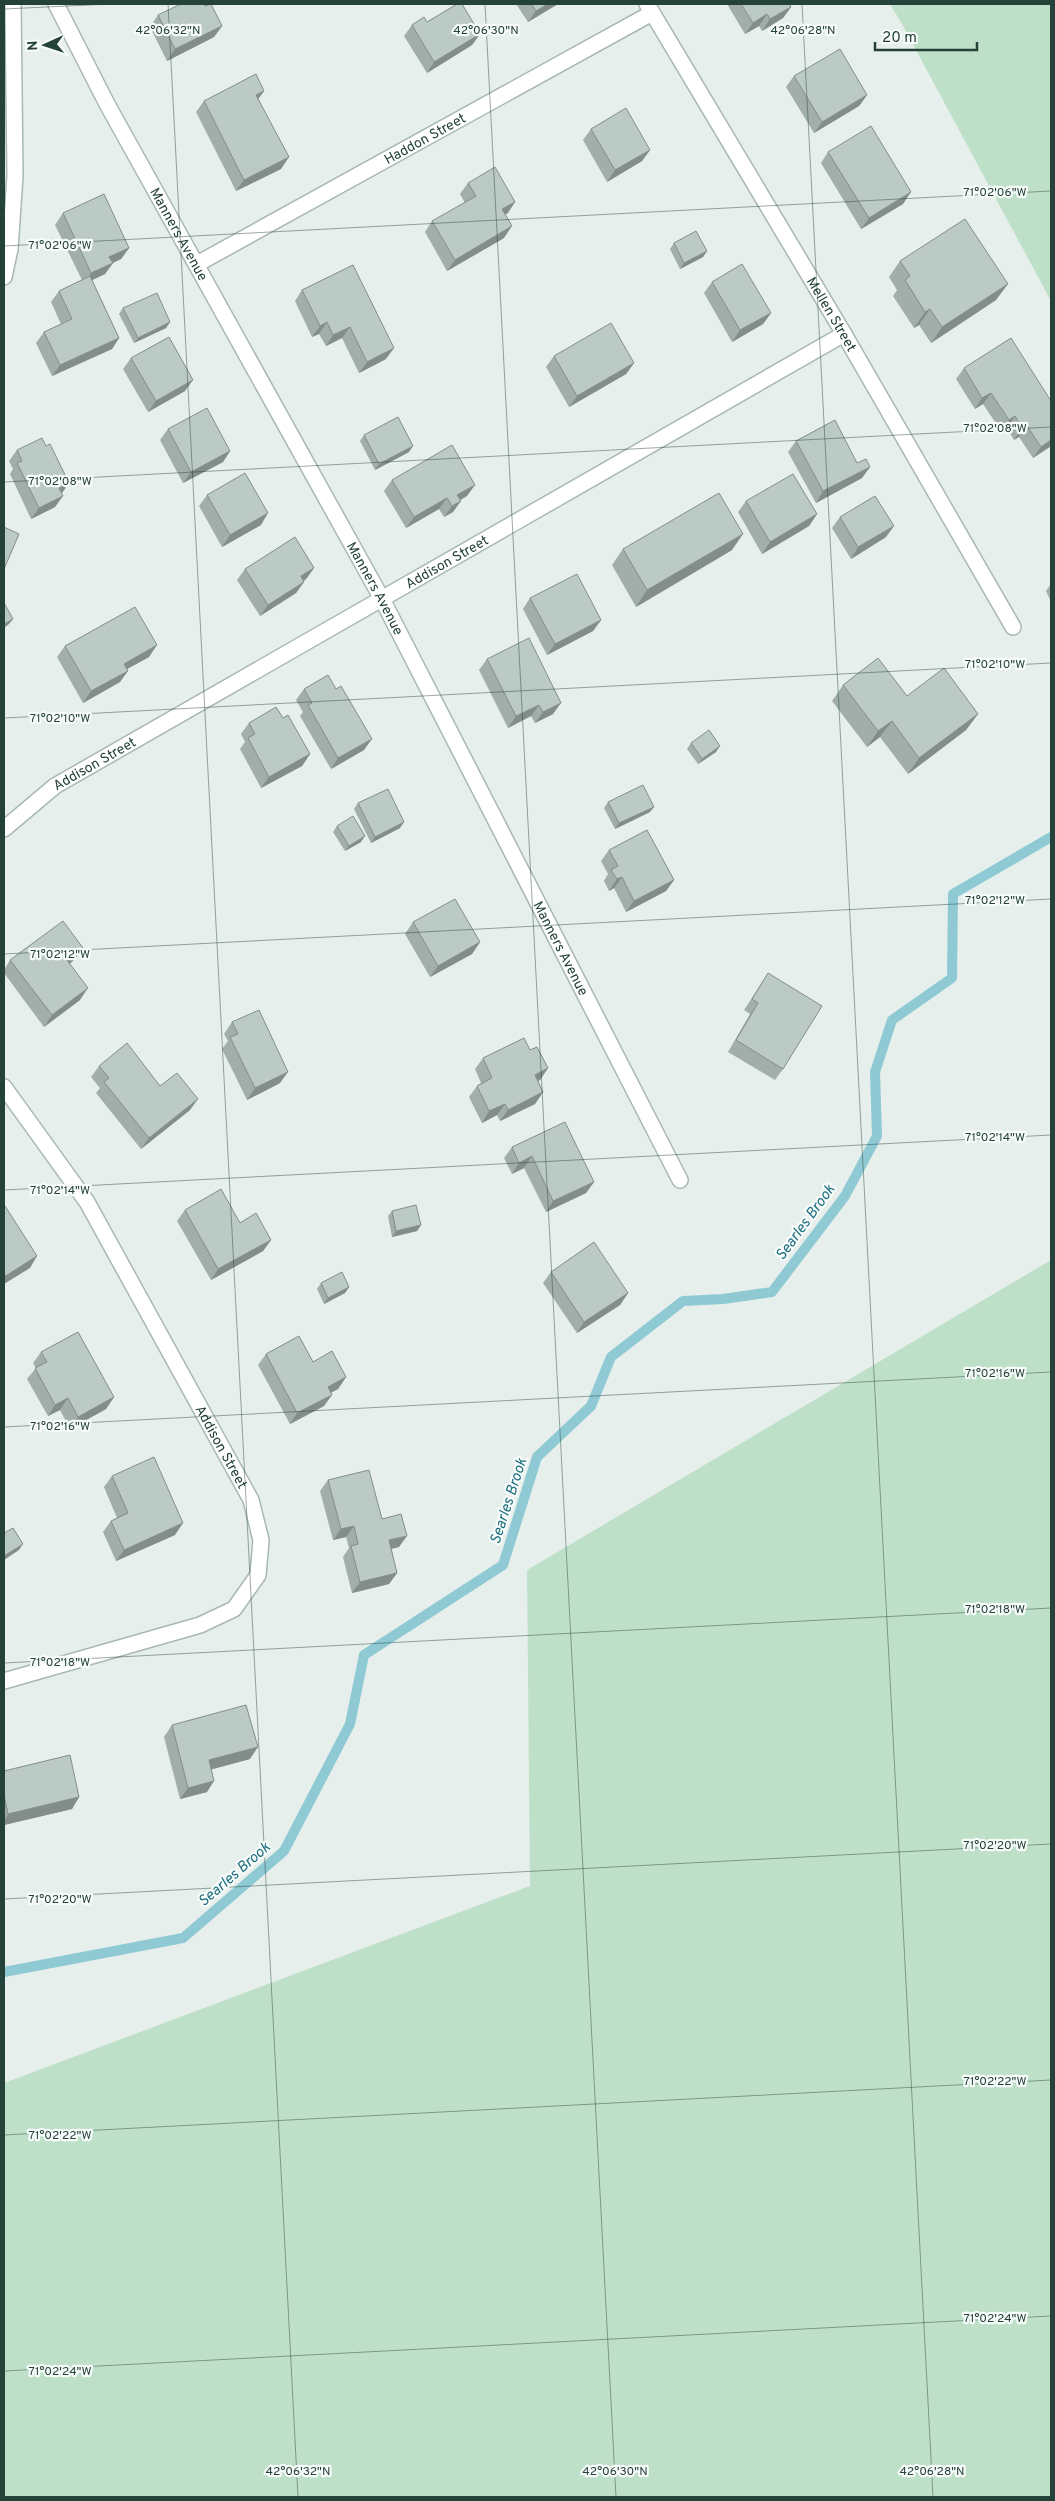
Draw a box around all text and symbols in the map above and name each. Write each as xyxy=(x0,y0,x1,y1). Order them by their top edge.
north arrow xyxy=(20,20,70,70)
scale bar xyxy=(875,20,978,52)
text: 42°06'32"N xyxy=(136,23,200,39)
text: 42°06'30"N xyxy=(453,23,519,39)
text: 42°06'28"N xyxy=(770,23,836,39)
text: 20 m xyxy=(882,29,917,48)
text: N xyxy=(25,40,42,51)
street label: Haddon Street xyxy=(382,110,469,169)
street label: Manners Avenue xyxy=(145,185,211,284)
text: 71°02'06"W xyxy=(963,185,1027,201)
text: 71°02'06"W xyxy=(28,238,92,254)
street label: Mellen Street xyxy=(802,274,859,355)
text: 71°02'08"W xyxy=(963,421,1027,437)
text: 71°02'08"W xyxy=(28,474,92,490)
street label: Addison Street xyxy=(403,533,492,593)
street label: Manners Avenue xyxy=(342,539,406,639)
text: 71°02'10"W xyxy=(965,657,1025,673)
text: 71°02'10"W xyxy=(30,711,90,727)
street label: Addison Street xyxy=(51,734,139,795)
text: 71°02'12"W xyxy=(965,893,1025,909)
street label: Manners Avenue xyxy=(529,899,591,999)
text: 71°02'12"W xyxy=(30,947,90,963)
text: 71°02'14"W xyxy=(965,1130,1025,1146)
water label: Searles Brook xyxy=(772,1181,840,1265)
text: 71°02'14"W xyxy=(30,1183,90,1199)
text: 71°02'16"W xyxy=(965,1366,1025,1382)
street label: Addison Street xyxy=(191,1403,250,1492)
text: 71°02'16"W xyxy=(30,1419,90,1435)
water label: Searles Brook xyxy=(487,1456,532,1547)
text: 71°02'18"W xyxy=(965,1602,1025,1618)
text: 71°02'18"W xyxy=(30,1655,90,1671)
water label: Searles Brook xyxy=(195,1838,275,1912)
text: 71°02'20"W xyxy=(963,1838,1027,1854)
text: 71°02'20"W xyxy=(28,1892,92,1908)
text: 71°02'22"W xyxy=(963,2074,1027,2090)
text: 71°02'22"W xyxy=(28,2128,92,2144)
text: 71°02'24"W xyxy=(963,2311,1027,2327)
text: 71°02'24"W xyxy=(28,2364,92,2380)
text: 42°06'32"N xyxy=(266,2464,330,2480)
text: 42°06'30"N xyxy=(582,2464,648,2480)
text: 42°06'28"N xyxy=(899,2464,965,2480)

